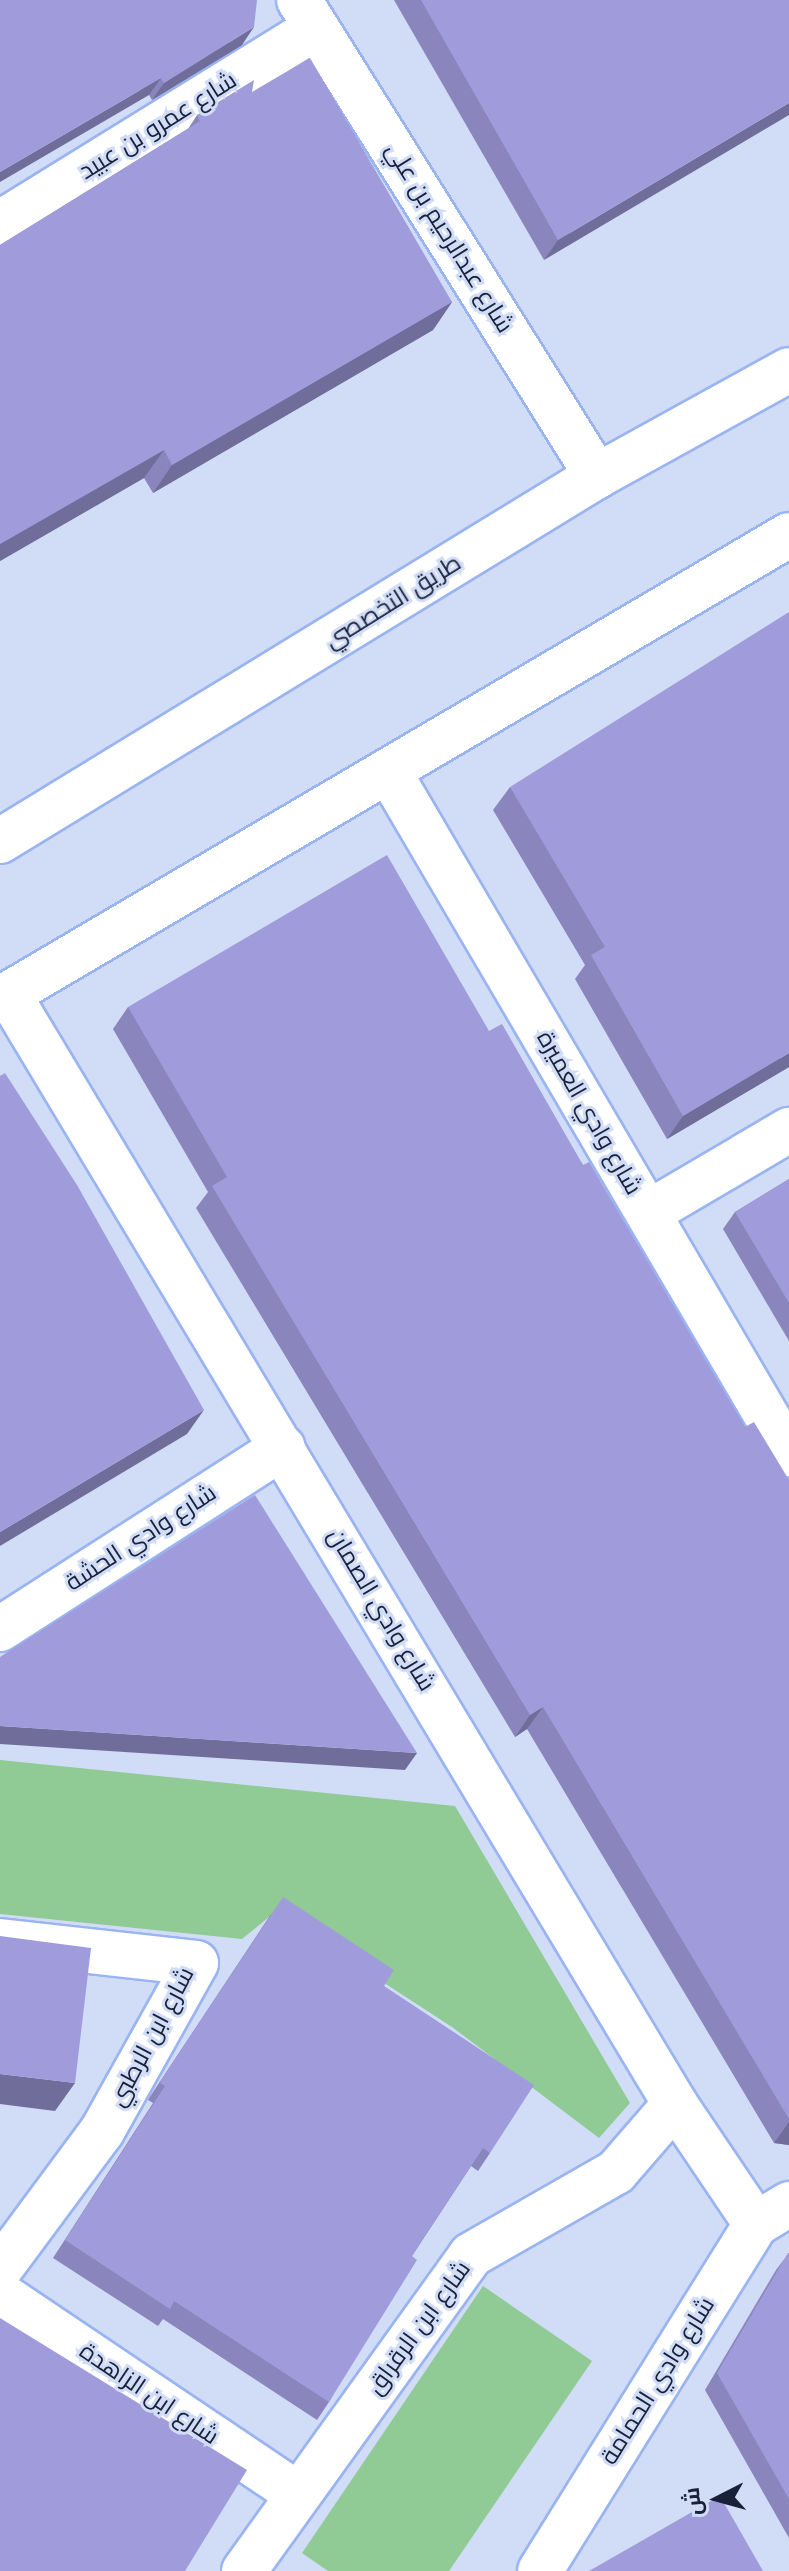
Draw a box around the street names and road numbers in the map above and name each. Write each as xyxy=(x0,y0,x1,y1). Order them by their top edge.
street label: شارع عمرو بن عبيد xyxy=(74,66,242,186)
street label: شارع عبدالرحيم بن علي xyxy=(379,138,519,338)
street label: طريق التخصصي xyxy=(320,549,466,655)
street label: شارع وادي العميرة xyxy=(530,1026,648,1200)
street label: شارع وادي الحشة xyxy=(60,1479,222,1597)
street label: شارع وادي الصمان xyxy=(321,1523,441,1697)
street label: شارع ابن الرطبي xyxy=(103,1962,201,2112)
street label: شارع ابن الرقراق xyxy=(361,2256,477,2400)
street label: شارع وادي الحمامة xyxy=(595,2292,721,2470)
street label: شارع ابن الزاهدة xyxy=(74,2337,224,2451)

